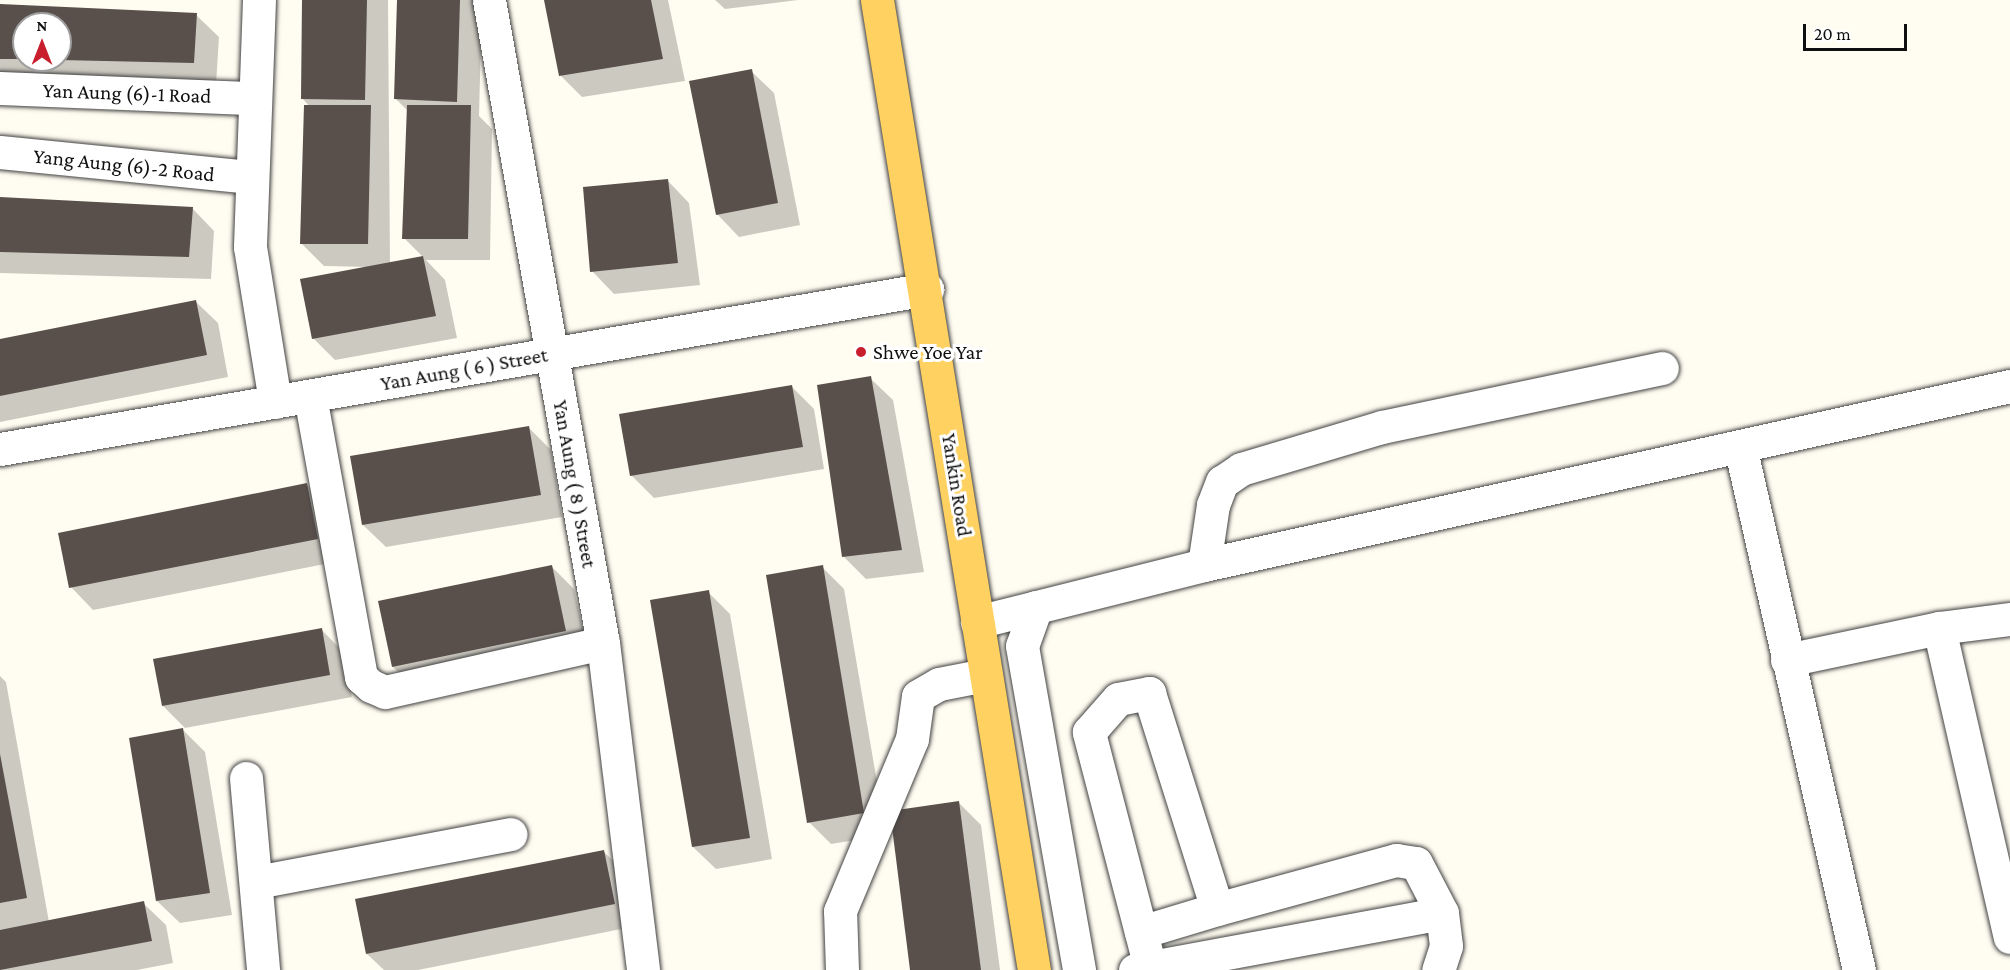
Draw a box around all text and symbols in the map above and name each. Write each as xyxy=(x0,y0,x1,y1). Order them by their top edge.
north arrow xyxy=(12,12,72,72)
scale bar xyxy=(1806,12,1910,50)
text: N xyxy=(37,17,47,34)
text: 20 m xyxy=(1814,24,1851,44)
street label: Yan Aung (6)-1 Road xyxy=(42,77,212,109)
street label: Yang Aung (6)-2 Road xyxy=(32,143,216,187)
place label: Shwe Yoe Yar xyxy=(873,339,983,365)
street label: Yan Aung ( 6 ) Street xyxy=(378,342,550,396)
marker: Shwe Yoe Yar xyxy=(854,345,868,359)
street label: Yan Aung ( 8 ) Street xyxy=(548,398,602,570)
street label: Yankin Road xyxy=(936,432,978,538)

